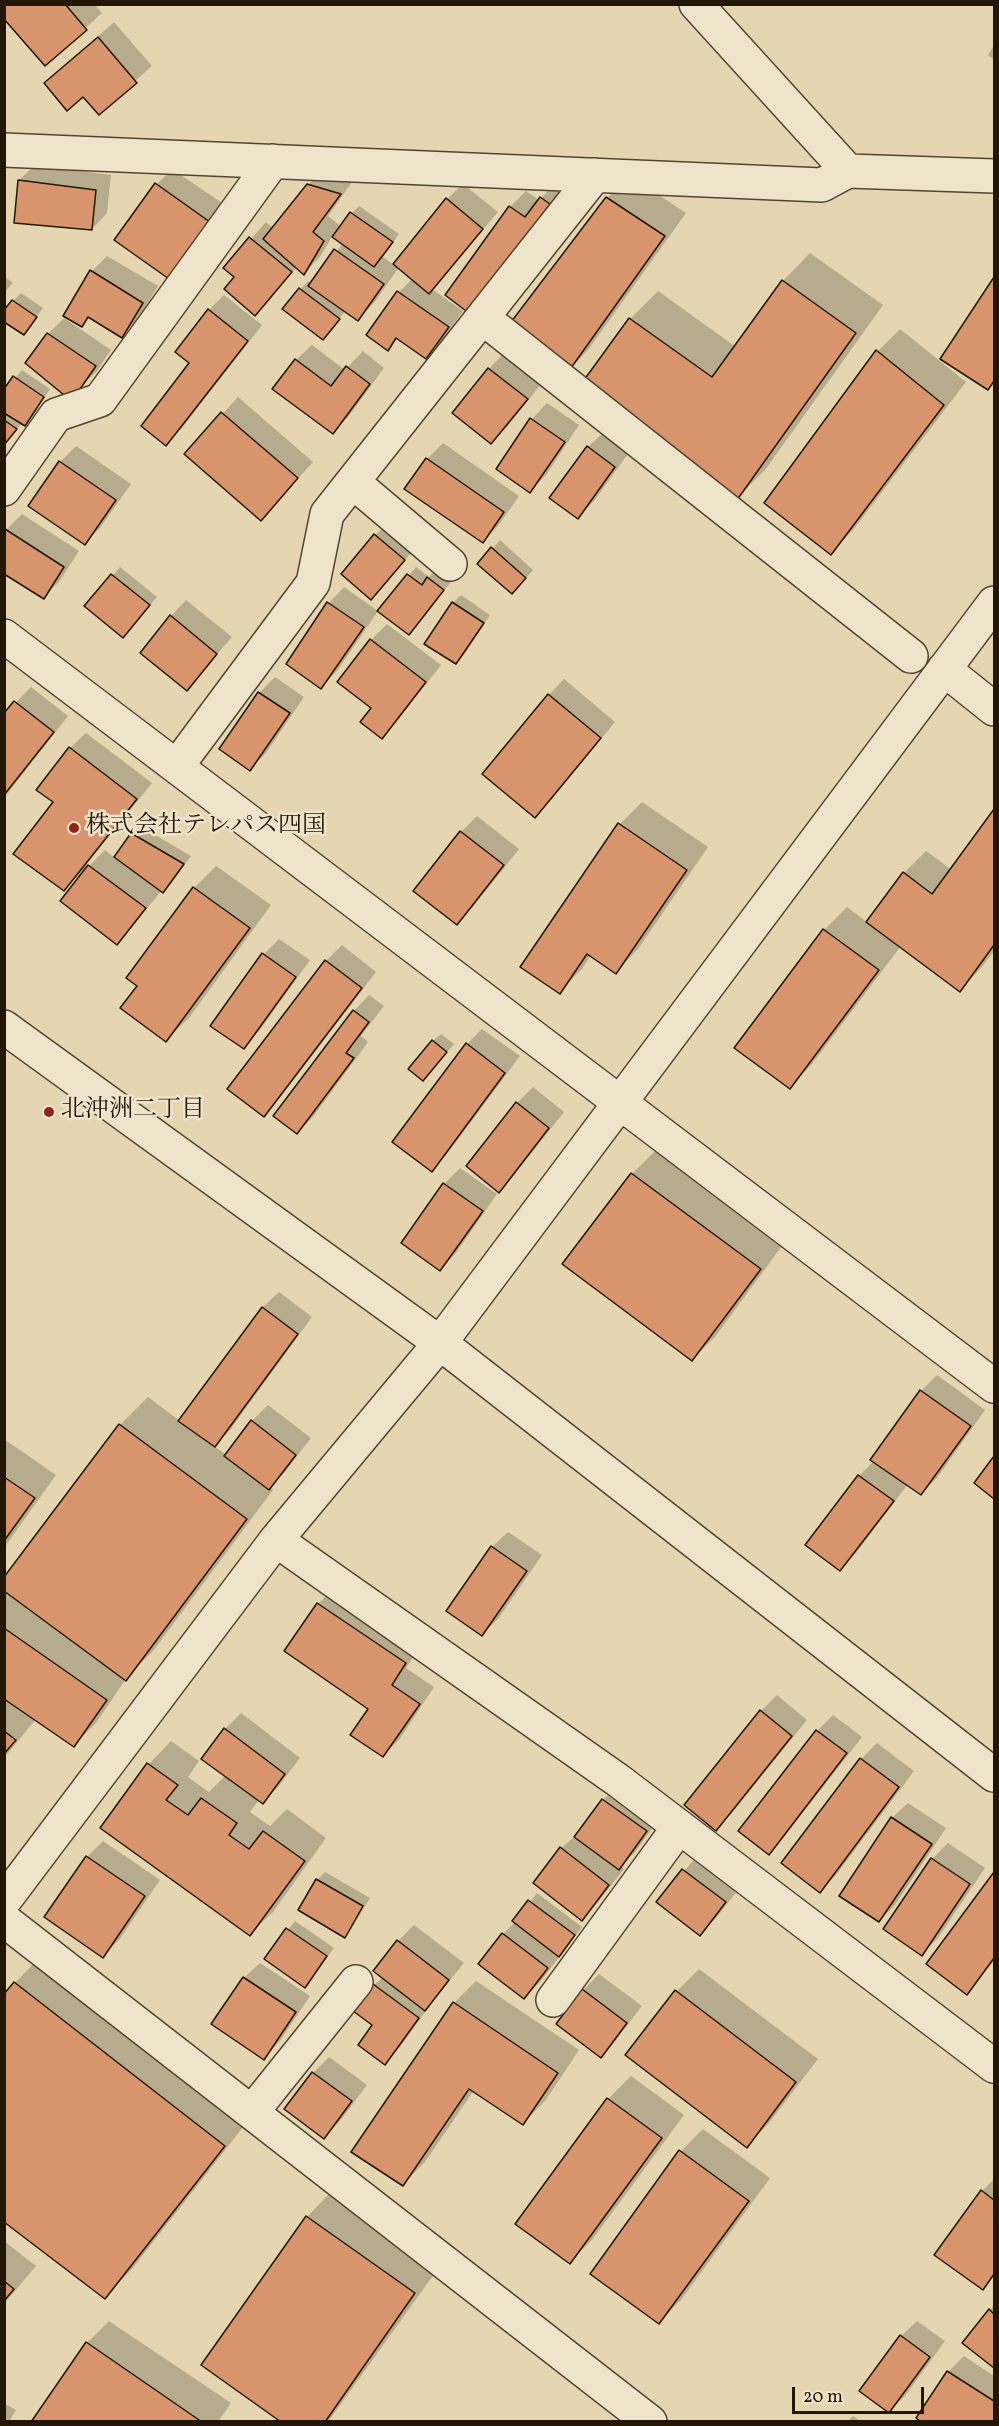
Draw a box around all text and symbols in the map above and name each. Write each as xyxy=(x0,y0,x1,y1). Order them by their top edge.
place label: 株式会社テレパス四国 xyxy=(86,814,326,842)
marker: 株式会社テレパス四国 xyxy=(67,821,81,835)
place label: 北沖洲二丁目 xyxy=(61,1098,205,1126)
marker: 北沖洲二丁目 xyxy=(42,1105,56,1119)
scale bar xyxy=(795,2375,927,2413)
text: 20 m xyxy=(803,2385,843,2410)

